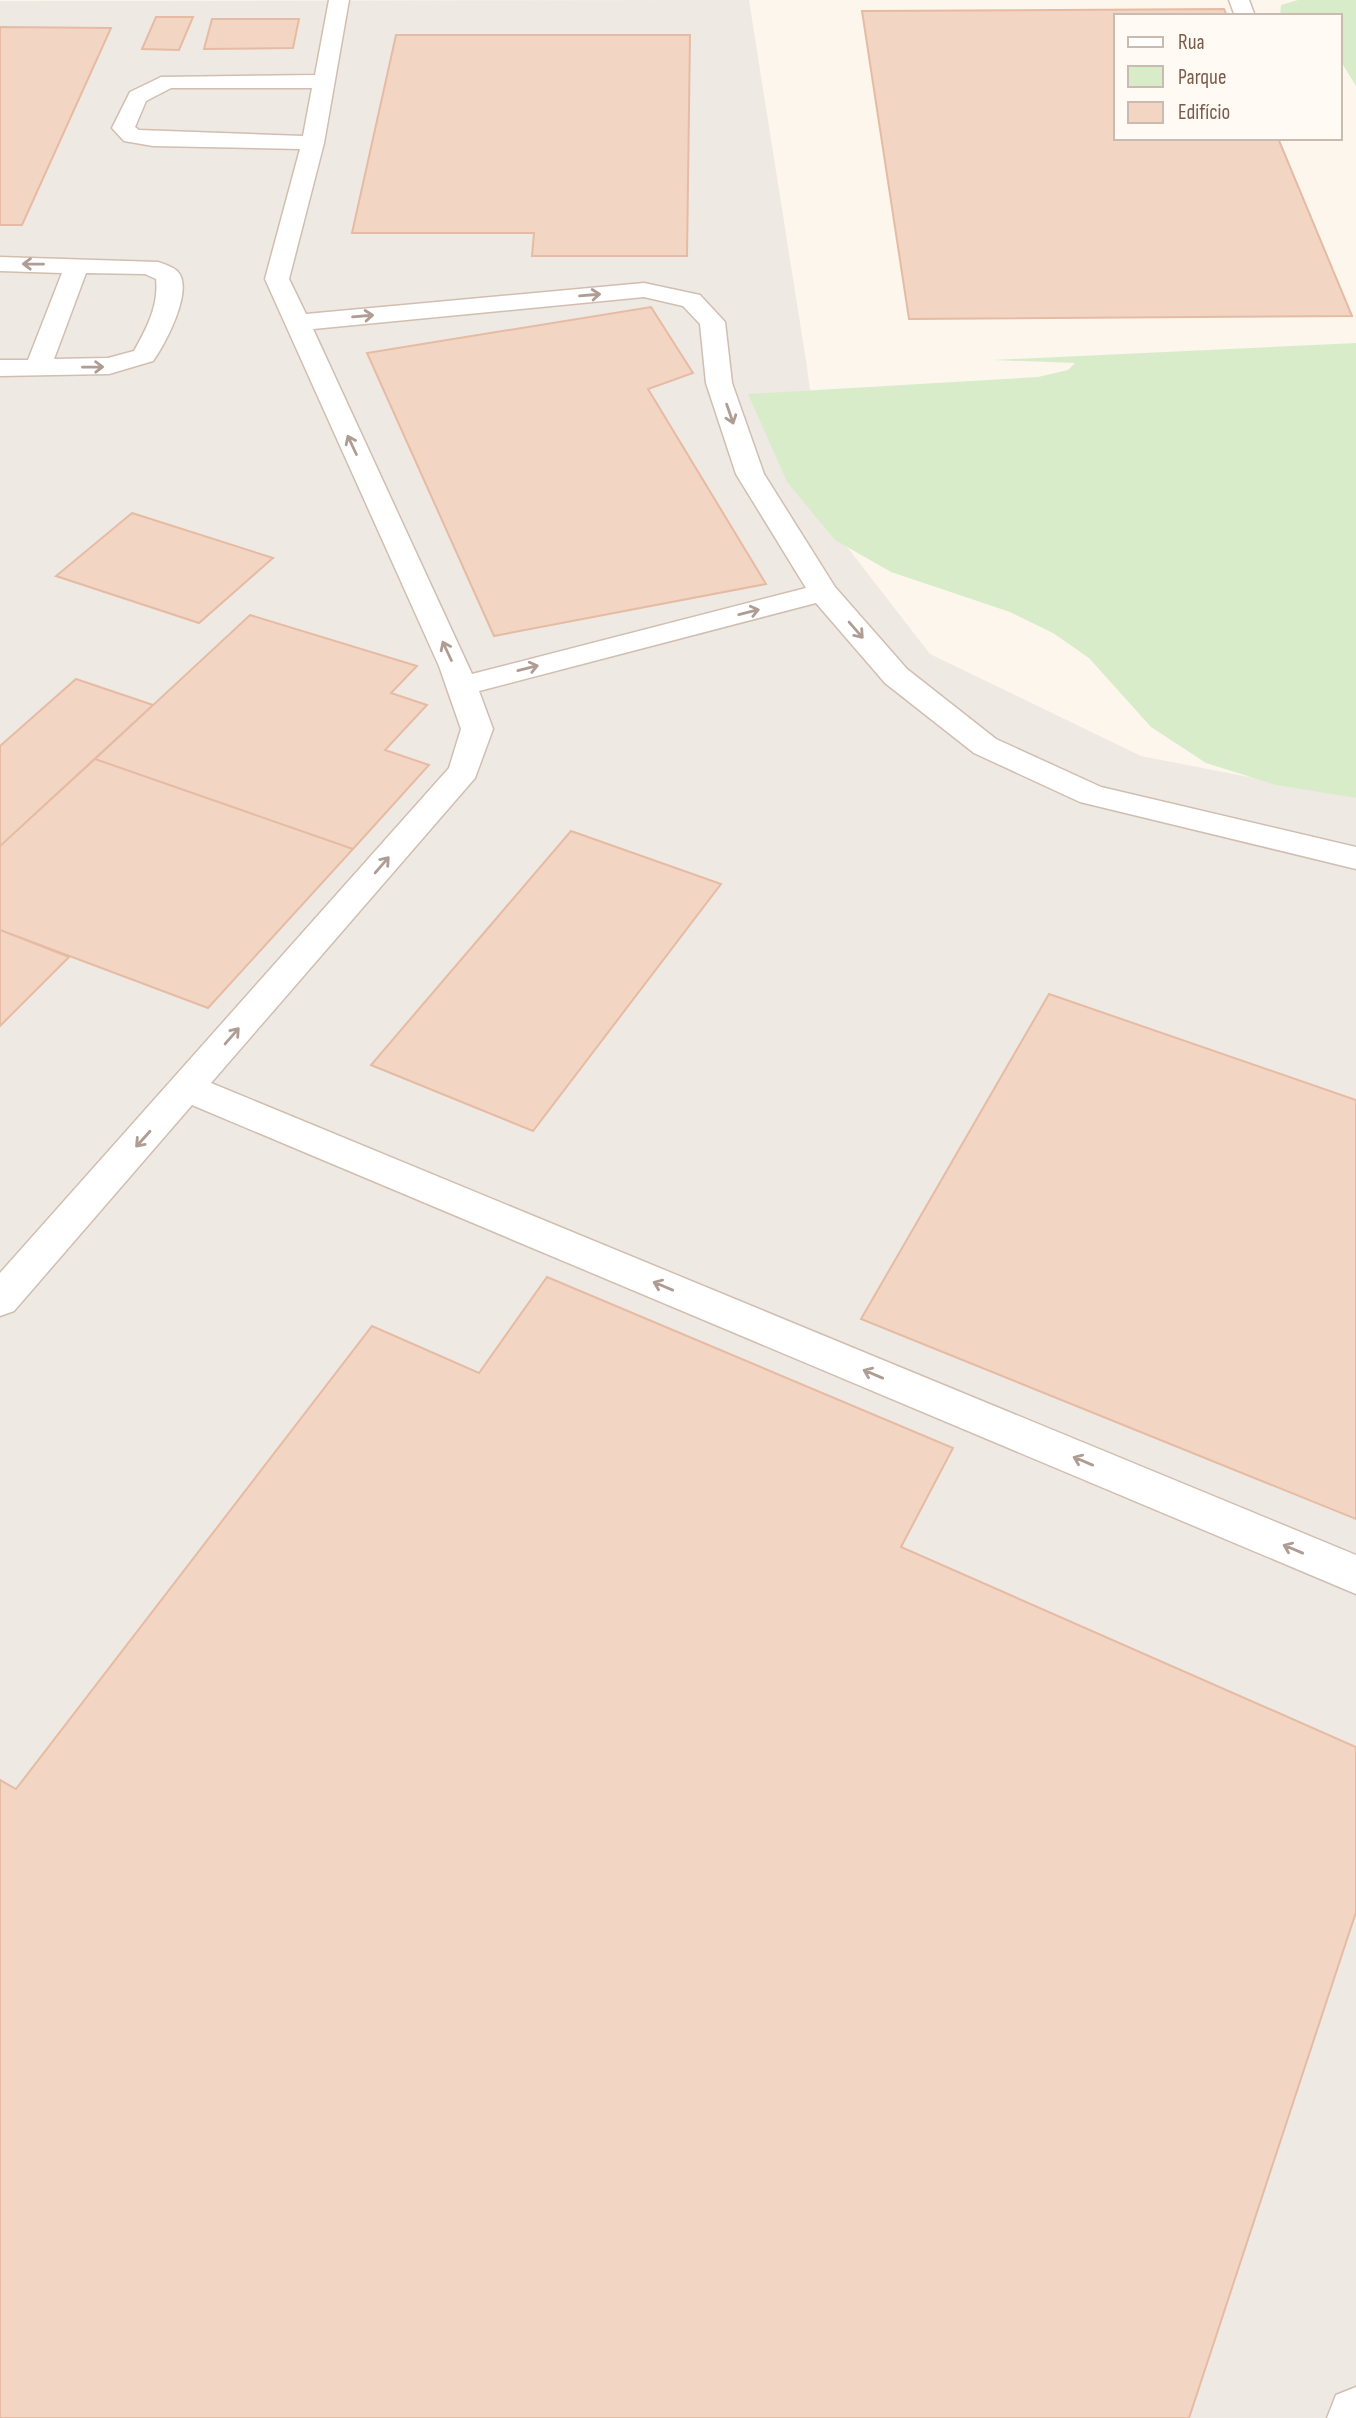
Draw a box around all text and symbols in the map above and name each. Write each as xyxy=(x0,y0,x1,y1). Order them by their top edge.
legend xyxy=(1114,14,1342,140)
text: Rua xyxy=(1178,30,1205,55)
text: Parque xyxy=(1178,65,1226,90)
text: Edifício xyxy=(1178,100,1230,125)
one-way arrow xyxy=(22,258,45,271)
one-way arrow xyxy=(578,288,601,301)
one-way arrow xyxy=(352,309,374,322)
one-way arrow xyxy=(81,360,104,373)
one-way arrow xyxy=(725,403,737,425)
one-way arrow xyxy=(345,434,358,456)
one-way arrow xyxy=(737,605,760,618)
one-way arrow xyxy=(848,621,864,639)
one-way arrow xyxy=(440,641,454,662)
one-way arrow xyxy=(517,661,539,674)
one-way arrow xyxy=(374,856,390,874)
one-way arrow xyxy=(224,1028,240,1046)
one-way arrow xyxy=(134,1130,151,1147)
one-way arrow xyxy=(653,1279,674,1292)
one-way arrow xyxy=(863,1366,884,1379)
one-way arrow xyxy=(1073,1454,1094,1467)
one-way arrow xyxy=(1283,1541,1304,1554)

